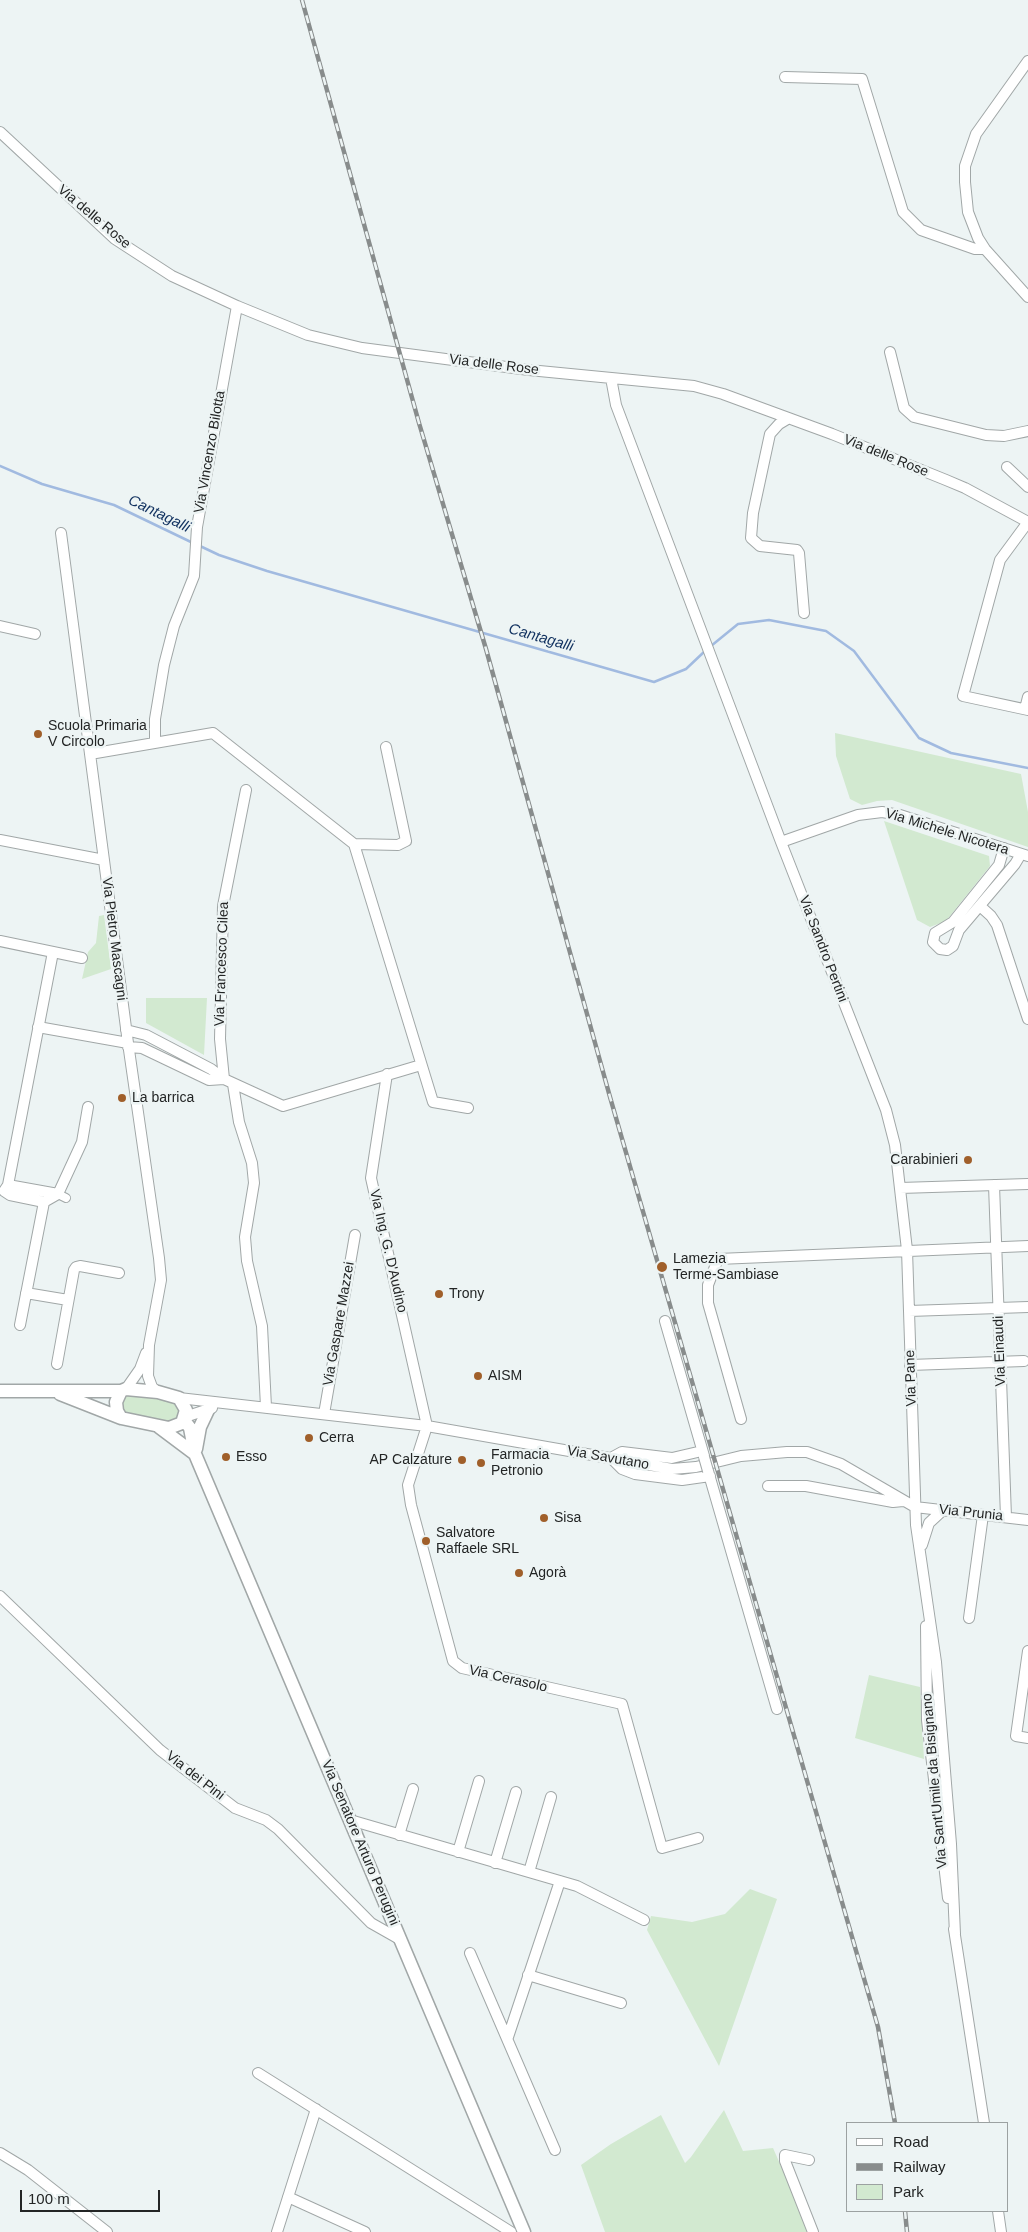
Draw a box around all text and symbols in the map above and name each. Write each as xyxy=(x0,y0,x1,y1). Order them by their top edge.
street label: Via delle Rose xyxy=(54,182,134,252)
street label: Via delle Rose xyxy=(448,351,540,379)
street label: Via Vincenzo Bilotta xyxy=(191,389,229,515)
street label: Via delle Rose xyxy=(841,431,931,481)
water label: Cantagalli xyxy=(125,491,193,537)
water label: Cantagalli xyxy=(506,620,576,656)
place label: Scuola Primaria V Circolo xyxy=(48,718,147,750)
marker: Scuola Primaria V Circolo xyxy=(32,728,44,740)
street label: Via Michele Nicotera xyxy=(883,805,1011,859)
street label: Via Pietro Mascagni xyxy=(98,876,130,1002)
street label: Via Sandro Pertini xyxy=(795,893,851,1005)
street label: Via Francesco Cilea xyxy=(211,901,233,1027)
place label: La barrica xyxy=(132,1090,194,1106)
marker: La barrica xyxy=(116,1092,128,1104)
place label: Carabinieri xyxy=(890,1152,958,1168)
marker: Carabinieri xyxy=(962,1154,974,1166)
street label: Via Ing. G. D'Audino xyxy=(366,1188,410,1314)
place label: Lamezia Terme-Sambiase xyxy=(673,1251,779,1284)
marker: Lamezia Terme-Sambiase xyxy=(655,1260,669,1274)
street label: Via Gaspare Mazzei xyxy=(320,1261,358,1387)
place label: Trony xyxy=(449,1286,484,1302)
marker: Trony xyxy=(433,1288,445,1300)
street label: Via Einaudi xyxy=(990,1315,1010,1387)
street label: Via Pane xyxy=(902,1349,920,1407)
place label: AISM xyxy=(488,1368,522,1384)
marker: AISM xyxy=(472,1370,484,1382)
place label: Cerra xyxy=(319,1430,354,1446)
marker: Cerra xyxy=(303,1432,315,1444)
street label: Via Savutano xyxy=(566,1443,650,1473)
place label: Farmacia Petronio xyxy=(491,1447,549,1480)
place label: Esso xyxy=(236,1449,267,1465)
marker: Esso xyxy=(220,1451,232,1463)
place label: AP Calzature xyxy=(370,1452,452,1468)
marker: AP Calzature xyxy=(456,1454,468,1466)
marker: Farmacia Petronio xyxy=(475,1457,487,1469)
street label: Via Prunia xyxy=(938,1501,1004,1525)
place label: Sisa xyxy=(554,1510,581,1526)
marker: Sisa xyxy=(538,1512,550,1524)
place label: Salvatore Raffaele SRL xyxy=(436,1525,519,1558)
marker: Salvatore Raffaele SRL xyxy=(420,1535,432,1547)
place label: Agorà xyxy=(529,1565,566,1581)
marker: Agorà xyxy=(513,1567,525,1579)
street label: Via Cerasolo xyxy=(467,1662,549,1696)
street label: Via Sant'Umile da Bisignano xyxy=(919,1693,951,1869)
street label: Via dei Pini xyxy=(162,1748,228,1804)
street label: Via Senatore Arturo Perugini xyxy=(318,1758,402,1928)
legend xyxy=(846,2122,1008,2212)
text: Road xyxy=(893,2133,929,2150)
text: Railway xyxy=(893,2158,946,2175)
scale bar xyxy=(22,2180,162,2212)
text: Park xyxy=(893,2183,924,2200)
text: 100 m xyxy=(28,2190,70,2207)

